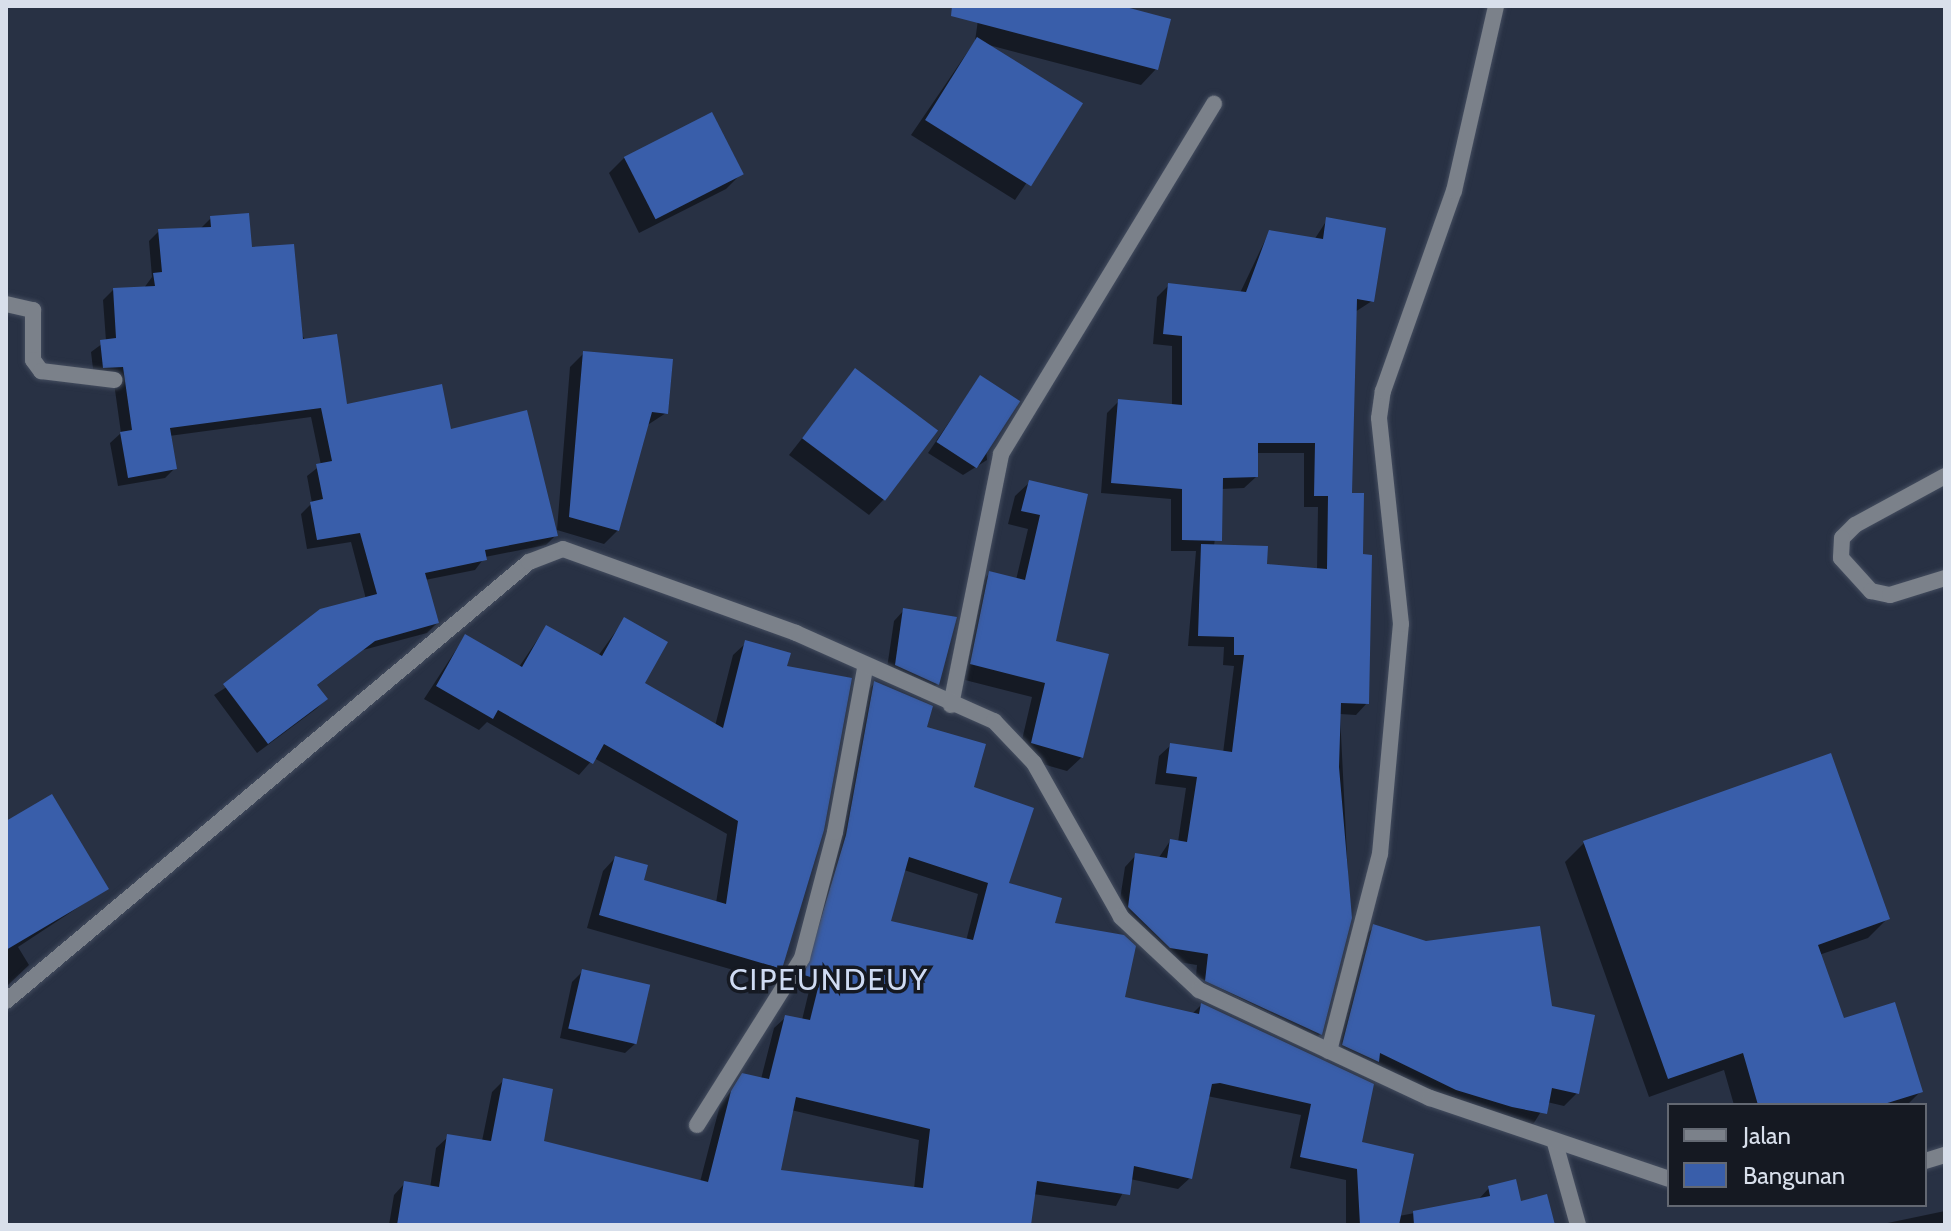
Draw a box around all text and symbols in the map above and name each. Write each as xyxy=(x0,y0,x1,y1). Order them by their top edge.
district label: CIPEUNDEUY xyxy=(729,962,929,998)
legend xyxy=(1667,1103,1927,1207)
text: Jalan xyxy=(1743,1121,1791,1150)
text: Bangunan xyxy=(1743,1161,1845,1190)

